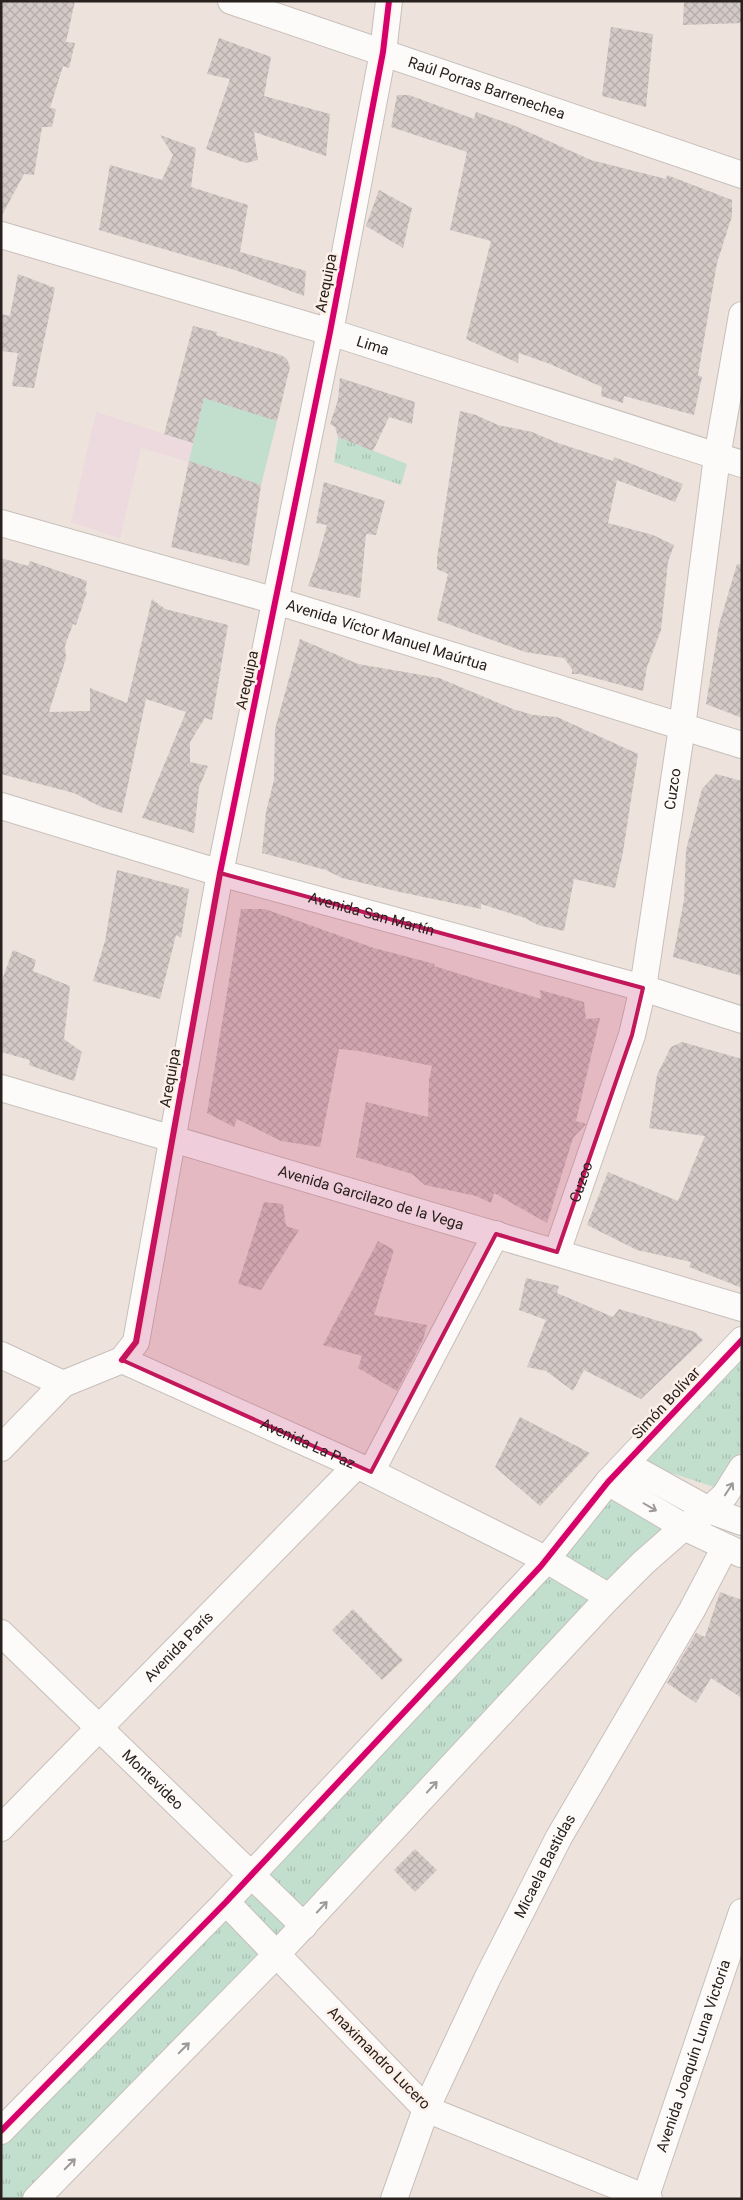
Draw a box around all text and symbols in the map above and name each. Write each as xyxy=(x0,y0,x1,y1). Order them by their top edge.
street label: Raúl Porras Barrenechea xyxy=(406,53,567,123)
street label: Arequipa xyxy=(311,252,341,314)
street label: Lima xyxy=(354,332,391,359)
street label: Avenida Víctor Manuel Maúrtua xyxy=(284,596,490,675)
street label: Arequipa xyxy=(232,649,262,711)
street label: Cuzco xyxy=(661,767,685,811)
street label: Avenida San Martín xyxy=(307,888,436,940)
street label: Arequipa xyxy=(156,1047,184,1109)
street label: Cuzco xyxy=(566,1159,597,1205)
street label: Avenida Garcilazo de la Vega xyxy=(276,1162,466,1234)
street label: Simón Bolívar xyxy=(628,1363,704,1443)
street label: Avenida La Paz xyxy=(258,1415,358,1473)
one-way arrow xyxy=(724,1482,734,1496)
one-way arrow xyxy=(642,1502,657,1512)
street label: Avenida París xyxy=(141,1608,217,1685)
street label: Montevideo xyxy=(118,1746,187,1813)
one-way arrow xyxy=(426,1781,438,1794)
street label: Micaela Bastidas xyxy=(510,1811,579,1921)
one-way arrow xyxy=(316,1900,328,1913)
street label: Avenida Joaquín Luna Victoria xyxy=(652,1957,734,2155)
street label: Anaximandro Lucero xyxy=(324,2003,434,2113)
one-way arrow xyxy=(178,2043,190,2055)
one-way arrow xyxy=(64,2158,76,2170)

